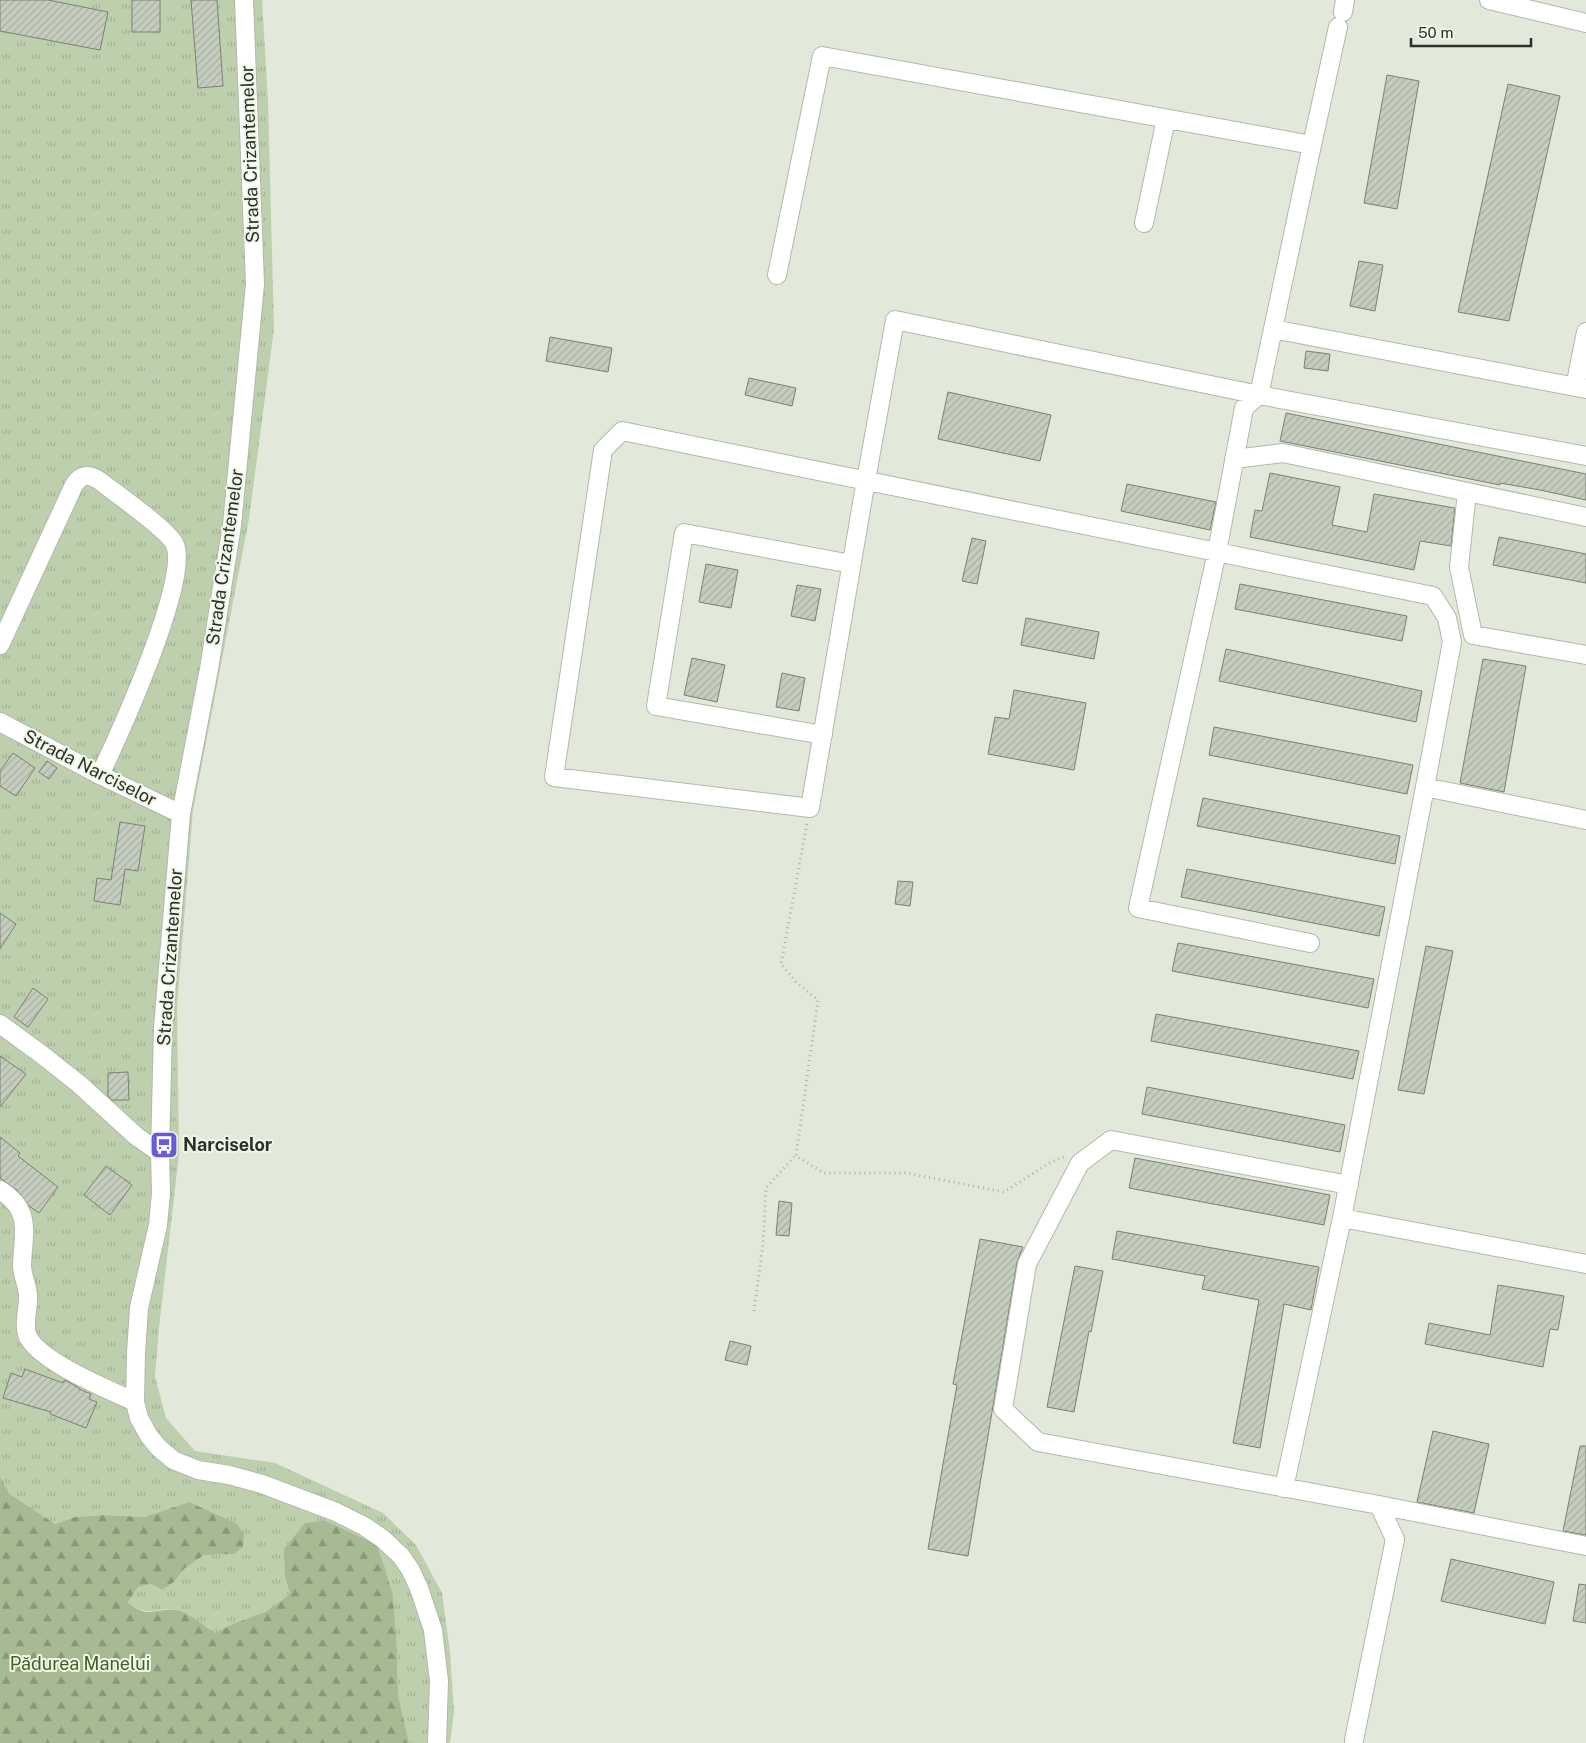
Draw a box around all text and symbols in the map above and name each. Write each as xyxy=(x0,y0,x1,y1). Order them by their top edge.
scale bar xyxy=(1411,15,1531,47)
text: 50 m xyxy=(1418,24,1453,41)
street label: Strada Crizantemelor xyxy=(236,65,263,243)
street label: Strada Crizantemelor xyxy=(202,467,247,647)
street label: Strada Narciselor xyxy=(20,725,160,810)
street label: Strada Crizantemelor xyxy=(153,867,186,1046)
bus stop icon: Narciselor xyxy=(149,1130,179,1160)
place label: Narciselor xyxy=(183,1134,273,1155)
park label: Pădurea Manelui xyxy=(10,1653,150,1674)

